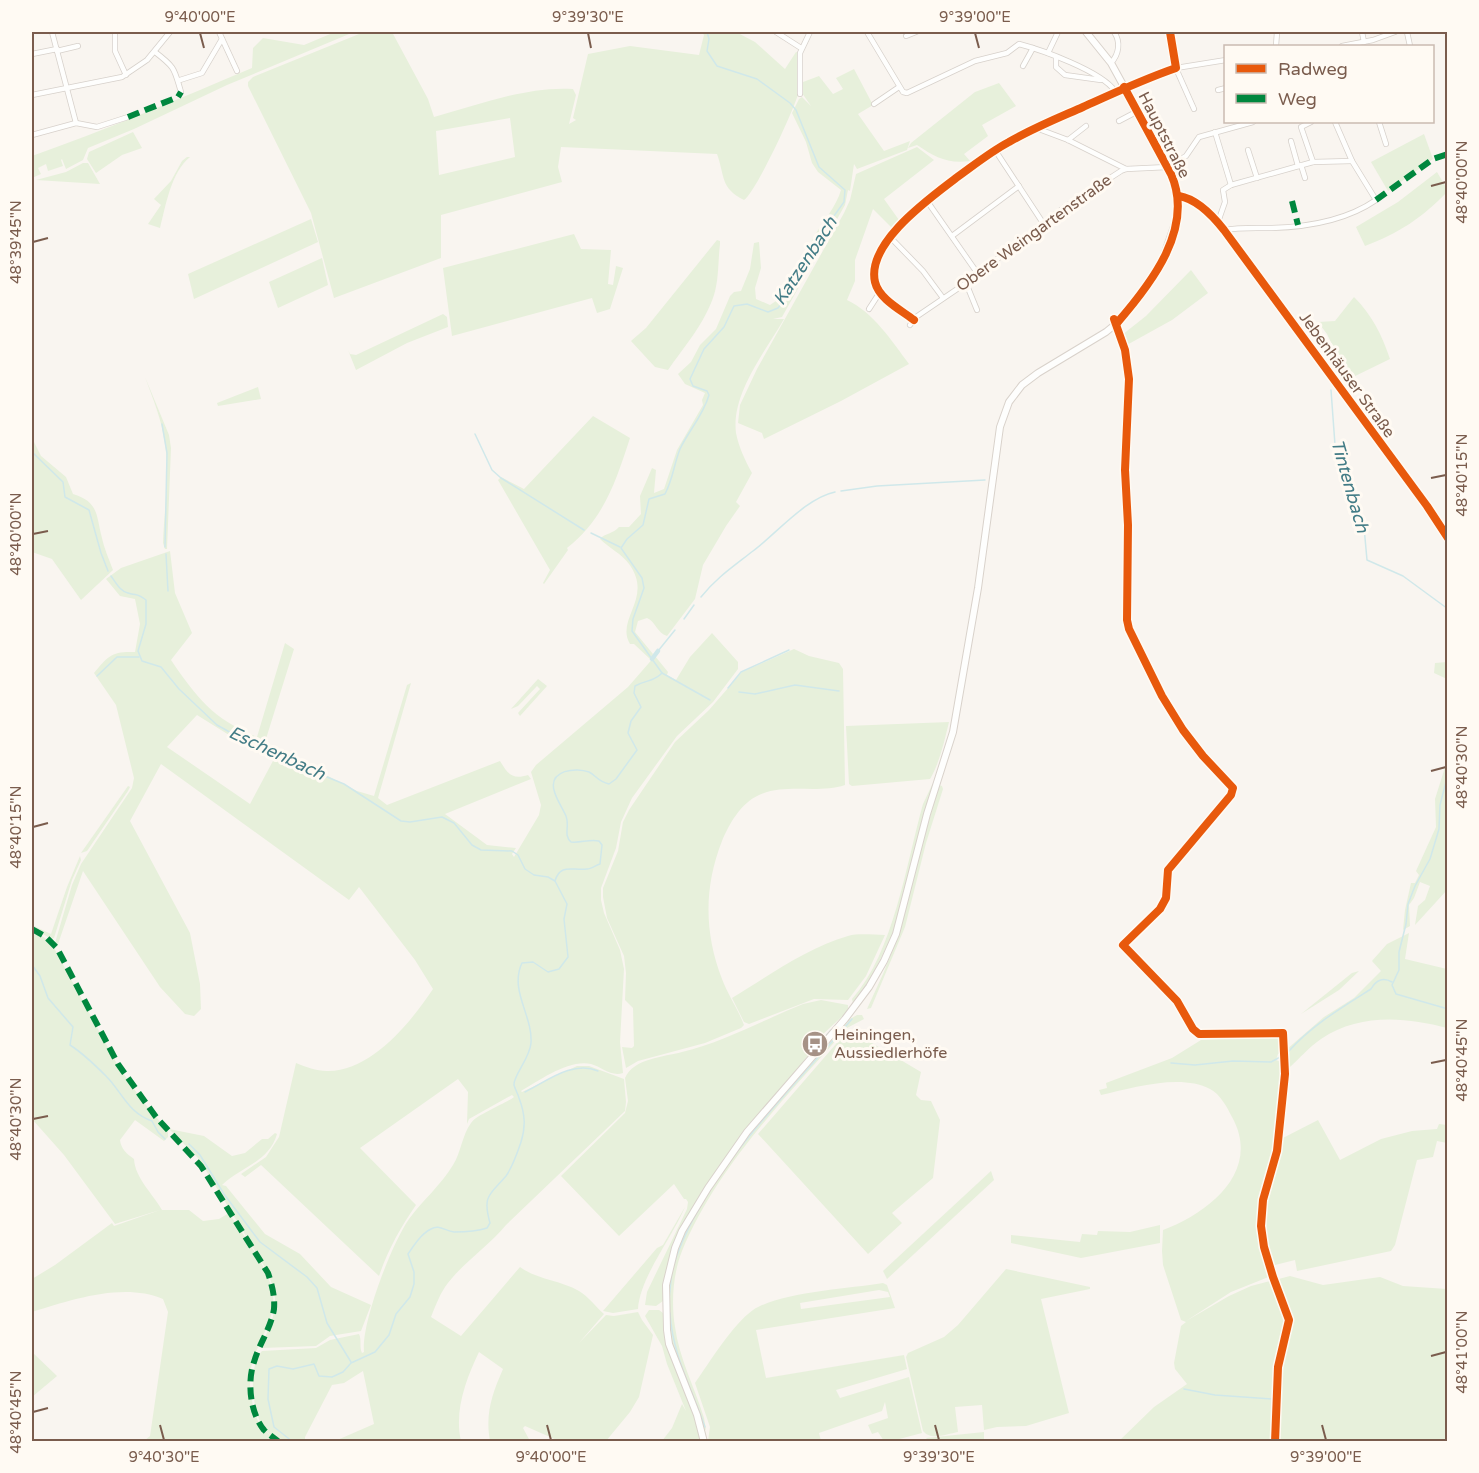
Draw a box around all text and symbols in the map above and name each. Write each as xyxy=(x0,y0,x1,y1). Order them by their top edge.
text: 9°40'00"E xyxy=(164,8,236,26)
text: 9°39'30"E xyxy=(552,8,624,26)
text: 9°39'00"E xyxy=(939,8,1011,26)
legend xyxy=(1224,45,1434,123)
text: Radweg xyxy=(1278,58,1348,80)
street label: Hauptstraße xyxy=(1134,88,1194,182)
text: Weg xyxy=(1278,88,1317,110)
text: 48°40'00"N xyxy=(1453,140,1471,224)
street label: Obere Weingartenstraße xyxy=(952,170,1116,296)
text: 48°39'45"N xyxy=(7,200,25,284)
water label: Katzenbach xyxy=(768,212,842,309)
street label: Jebenhäuser Straße xyxy=(1295,308,1399,442)
text: 48°40'15"N xyxy=(1453,433,1471,517)
water label: Tintenbach xyxy=(1326,437,1374,536)
text: 48°40'00"N xyxy=(7,492,25,576)
water label: Eschenbach xyxy=(225,721,330,785)
text: 48°40'30"N xyxy=(1453,725,1471,809)
text: 48°40'15"N xyxy=(7,785,25,869)
text: 48°40'45"N xyxy=(1453,1018,1471,1102)
place label: Heiningen, Aussiedlerhöfe xyxy=(834,1025,947,1063)
bus stop icon: Heiningen, Aussiedlerhöfe xyxy=(800,1029,830,1059)
text: 48°40'30"N xyxy=(7,1077,25,1161)
text: 48°41'00"N xyxy=(1453,1310,1471,1394)
text: 48°40'45"N xyxy=(7,1370,25,1454)
text: 9°40'30"E xyxy=(128,1448,200,1466)
text: 9°40'00"E xyxy=(515,1448,587,1466)
text: 9°39'30"E xyxy=(903,1448,975,1466)
text: 9°39'00"E xyxy=(1290,1448,1362,1466)

